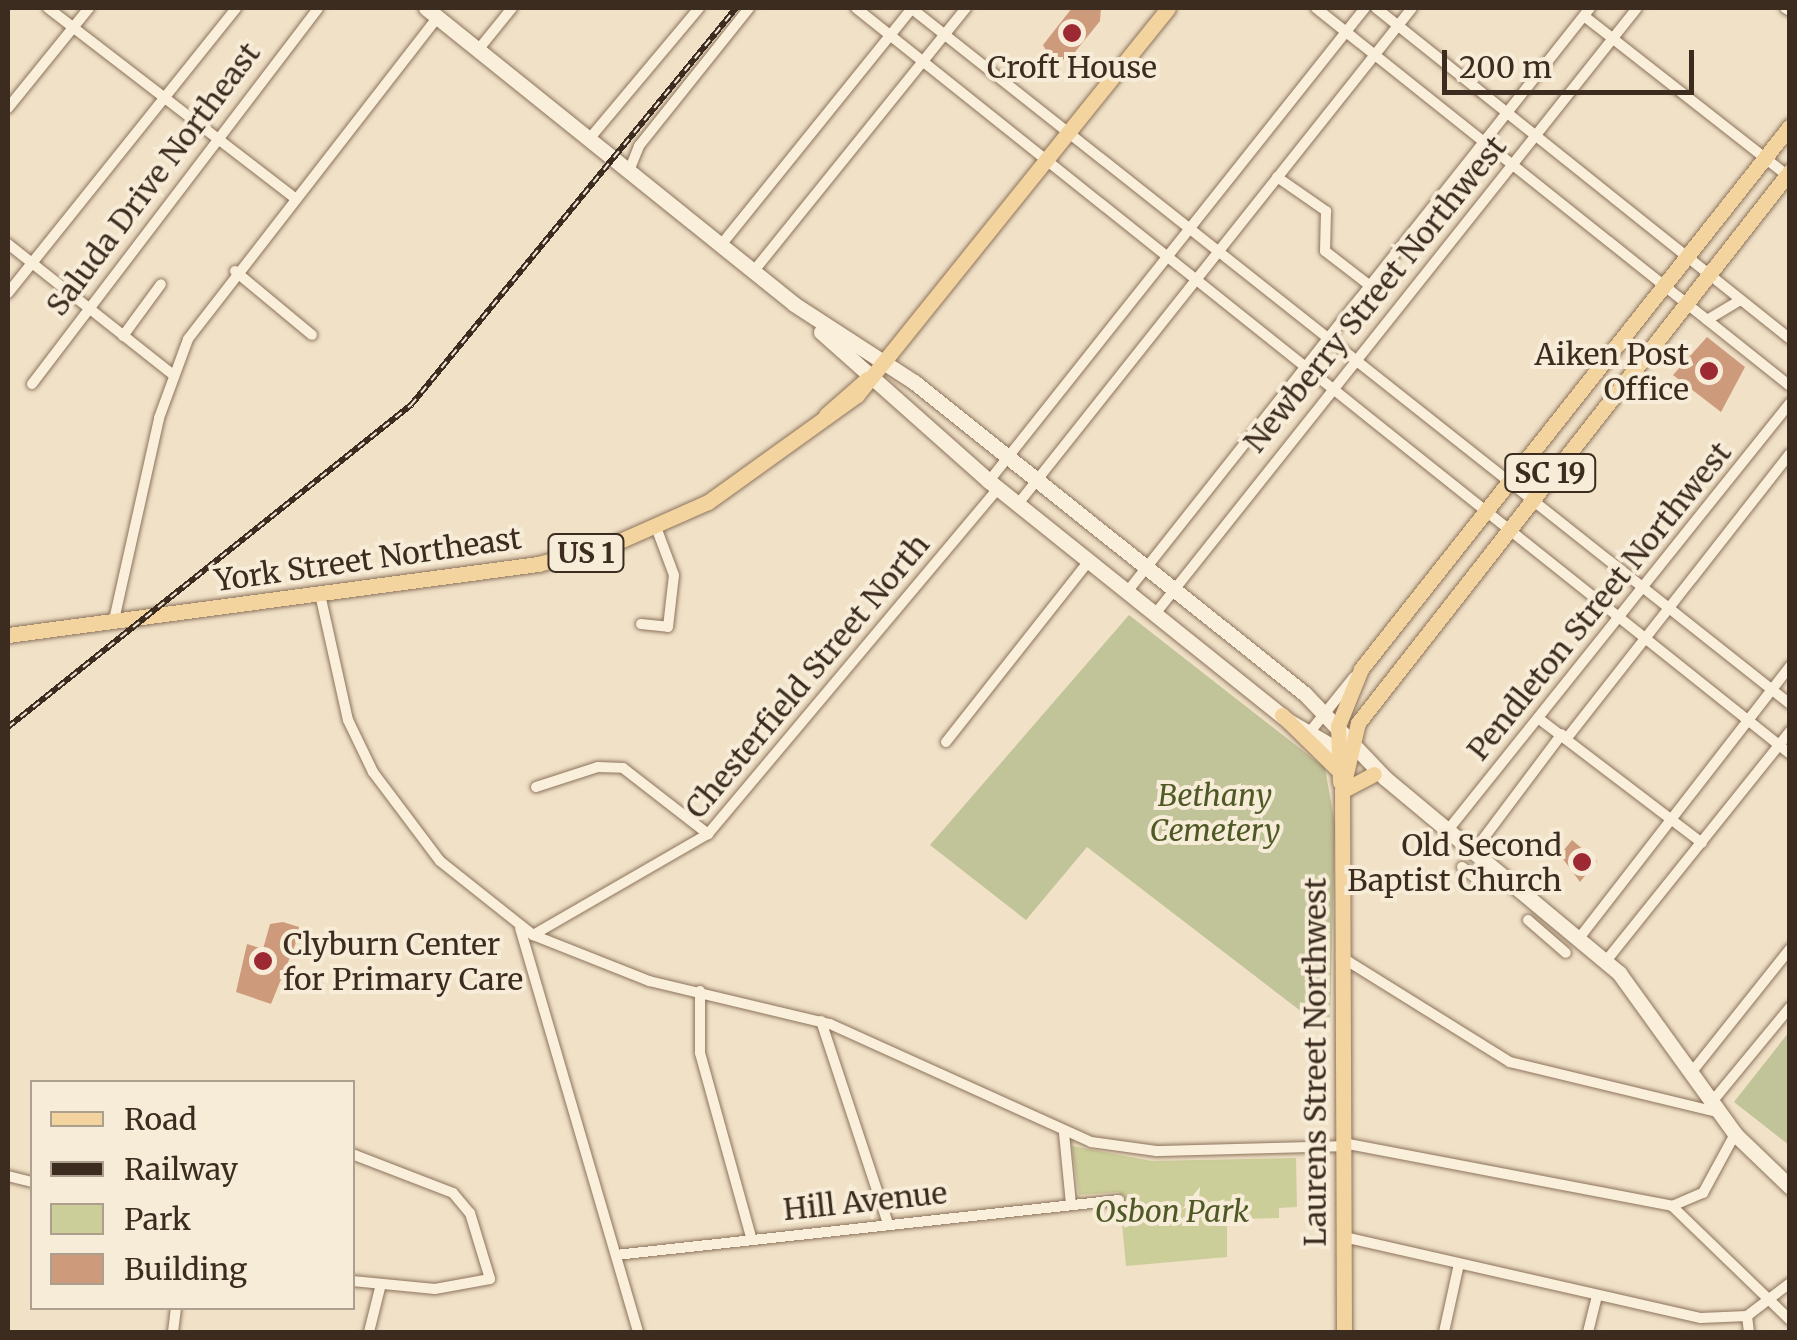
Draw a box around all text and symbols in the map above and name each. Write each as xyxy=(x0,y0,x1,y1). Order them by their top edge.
marker: Croft House xyxy=(1061,22,1083,44)
scale bar xyxy=(1447,30,1700,92)
street label: Saluda Drive Northeast xyxy=(39,36,267,322)
text: 200 m xyxy=(1459,48,1552,86)
place label: Croft House xyxy=(987,49,1157,85)
street label: Newberry Street Northwest xyxy=(1236,129,1514,459)
place label: Aiken Post Office xyxy=(1535,336,1689,406)
marker: Aiken Post Office xyxy=(1698,360,1720,382)
street label: Pendleton Street Northwest xyxy=(1460,435,1738,767)
road number: SC 19 xyxy=(1502,450,1598,496)
street label: York Street Northeast xyxy=(212,520,524,598)
street label: Chesterfield Street North xyxy=(678,527,936,825)
road number: US 1 xyxy=(546,530,626,576)
park label: Bethany Cemetery xyxy=(1150,777,1280,848)
place label: Old Second Baptist Church xyxy=(1347,827,1562,898)
marker: Old Second Baptist Church xyxy=(1571,851,1593,873)
street label: Laurens Street Northwest xyxy=(1297,877,1333,1247)
place label: Clyburn Center for Primary Care xyxy=(283,926,523,996)
marker: Clyburn Center for Primary Care xyxy=(252,950,274,972)
legend xyxy=(30,1080,355,1310)
text: Road xyxy=(124,1100,197,1138)
text: Railway xyxy=(124,1150,238,1188)
street label: Hill Avenue xyxy=(781,1174,949,1228)
park label: Osbon Park xyxy=(1095,1193,1249,1229)
text: Park xyxy=(124,1200,191,1238)
text: Building xyxy=(124,1250,247,1288)

